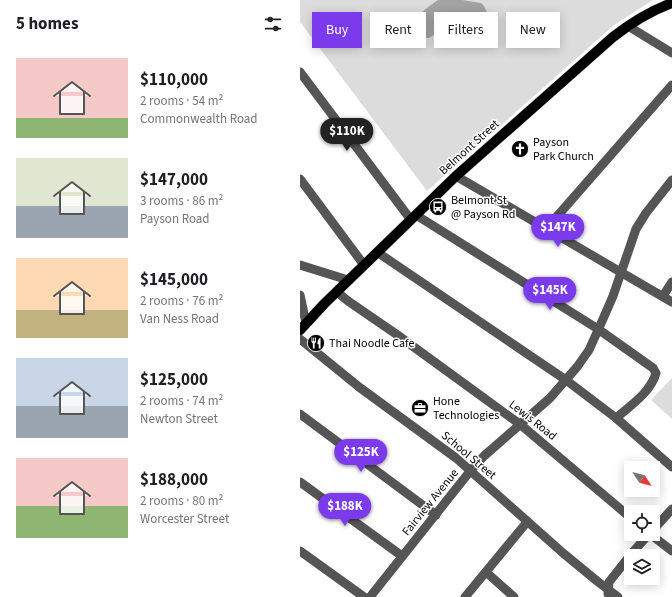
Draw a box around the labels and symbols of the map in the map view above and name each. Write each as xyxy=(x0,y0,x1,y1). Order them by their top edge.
street label: Belmont Street xyxy=(436,116,503,179)
pin: $110K xyxy=(319,118,375,152)
place label: Payson Park Church xyxy=(533,134,594,165)
church icon: Payson Park Church xyxy=(510,139,530,159)
place label: Belmont St @ Payson Rd xyxy=(451,192,515,223)
bus stop icon: Belmont St @ Payson Rd xyxy=(428,197,448,217)
pin: $147K xyxy=(530,214,586,248)
pin: $145K xyxy=(522,277,578,311)
restaurant icon: Thai Noodle Cafe xyxy=(306,333,326,353)
place label: Thai Noodle Cafe xyxy=(329,335,414,352)
place label: Hone Technologies xyxy=(433,393,499,424)
street label: Lewis Road xyxy=(505,396,560,444)
office icon: Hone Technologies xyxy=(410,398,430,418)
street label: School Street xyxy=(438,427,500,483)
pin: $125K xyxy=(333,439,389,473)
north arrow xyxy=(624,461,660,497)
street label: Fairview Avenue xyxy=(398,465,463,539)
pin: $188K xyxy=(317,493,373,527)

